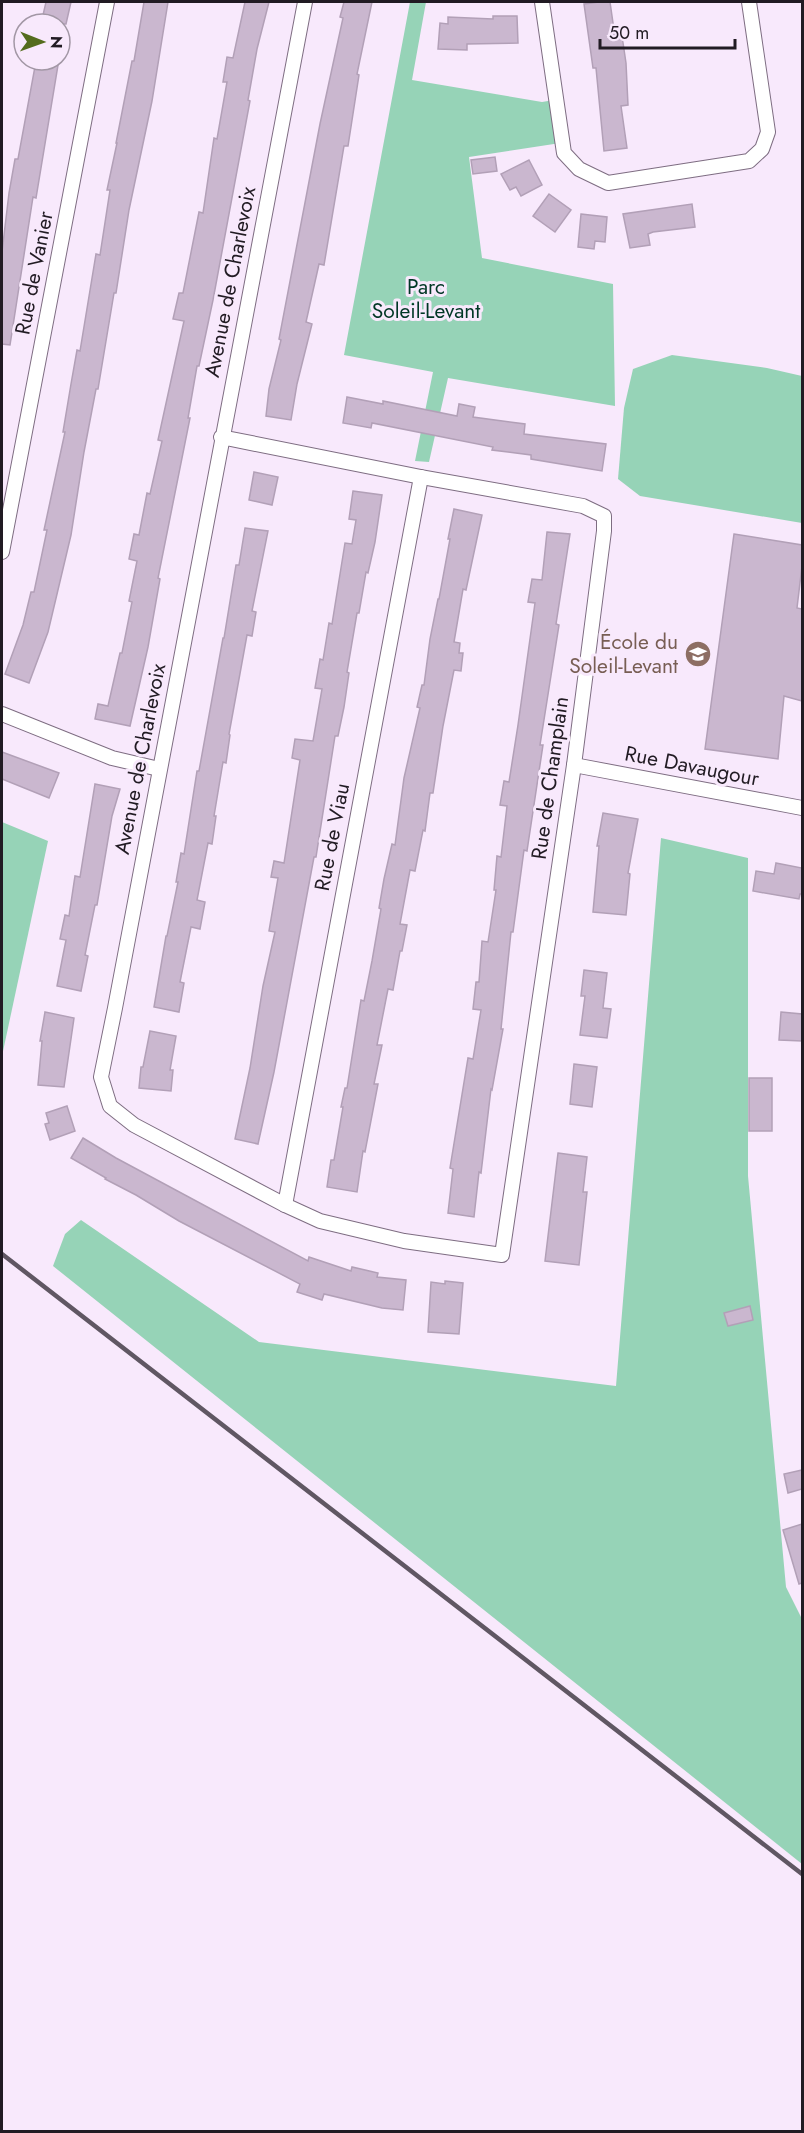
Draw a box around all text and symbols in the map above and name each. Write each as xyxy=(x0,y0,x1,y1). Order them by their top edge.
north arrow xyxy=(12,12,72,72)
scale bar xyxy=(600,12,735,50)
text: 50 m xyxy=(609,20,649,46)
text: N xyxy=(45,36,68,49)
street label: Avenue de Charlevoix xyxy=(197,184,263,380)
street label: Rue de Vanier xyxy=(7,208,61,337)
park label: Parc Soleil-Levant xyxy=(372,272,480,326)
place label: École du Soleil-Levant xyxy=(569,627,678,681)
school or university icon: École du Soleil-Levant xyxy=(683,639,713,669)
street label: Avenue de Charlevoix xyxy=(107,661,173,857)
street label: Rue de Champlain xyxy=(524,695,576,861)
street label: Rue Davaugour xyxy=(622,738,762,794)
street label: Rue de Viau xyxy=(307,780,357,894)

